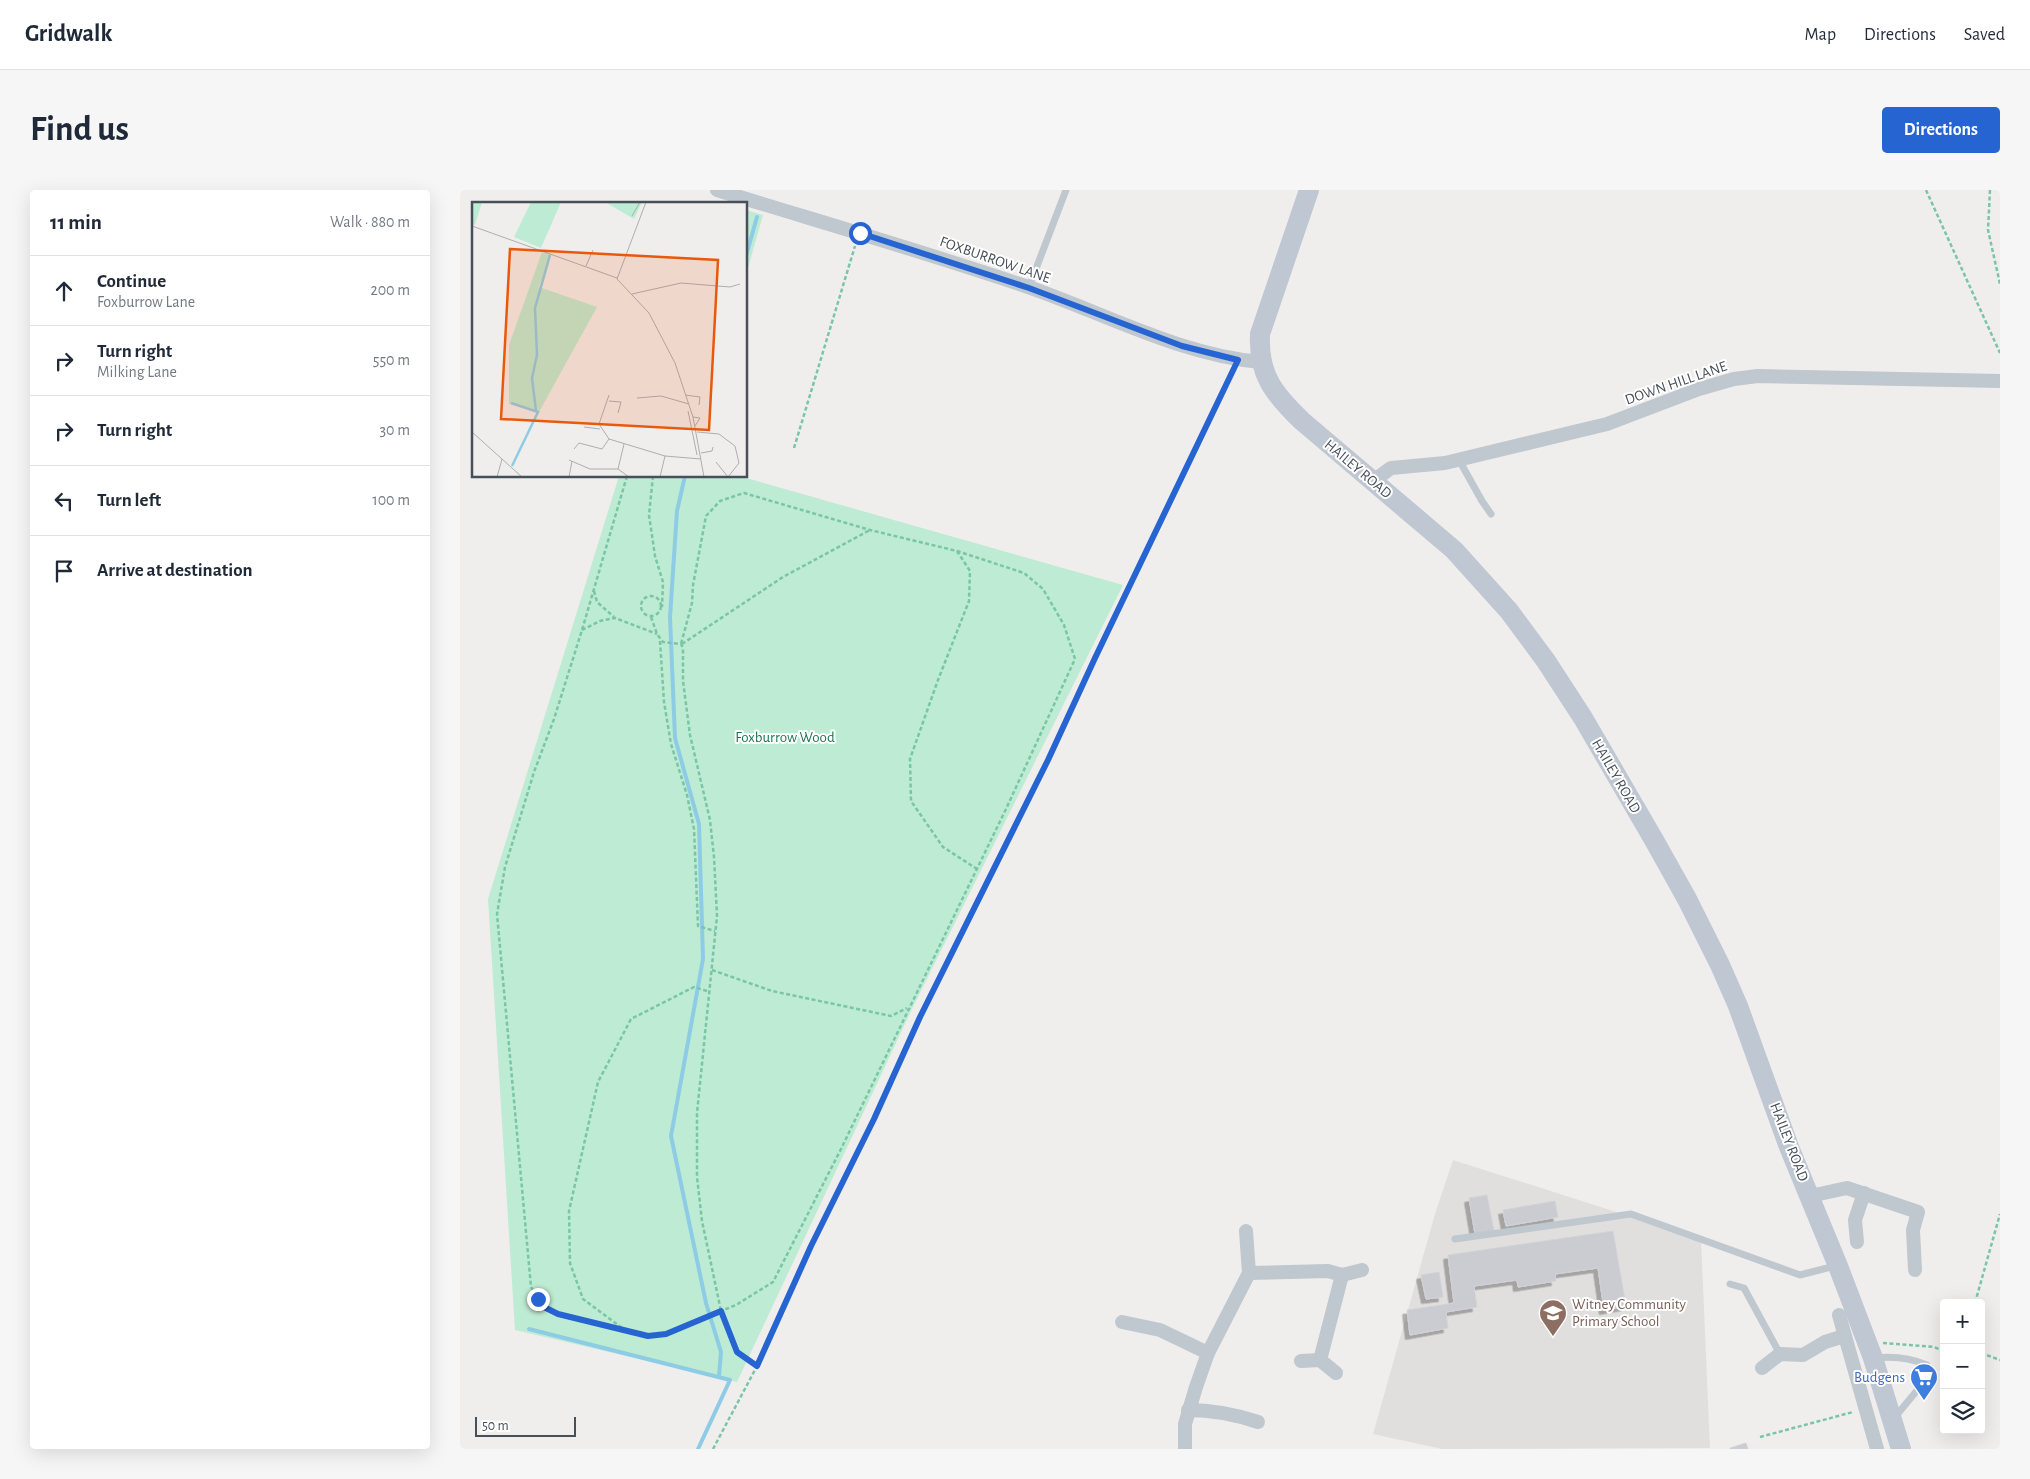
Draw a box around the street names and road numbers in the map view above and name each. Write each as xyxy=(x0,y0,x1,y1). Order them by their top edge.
street label: FOXBURROW LANE xyxy=(938,234,1052,286)
street label: DOWN HILL LANE xyxy=(1623,359,1729,407)
street label: HAILEY ROAD xyxy=(1322,437,1395,502)
street label: HAILEY ROAD xyxy=(1589,736,1643,816)
street label: HAILEY ROAD xyxy=(1767,1101,1811,1184)

